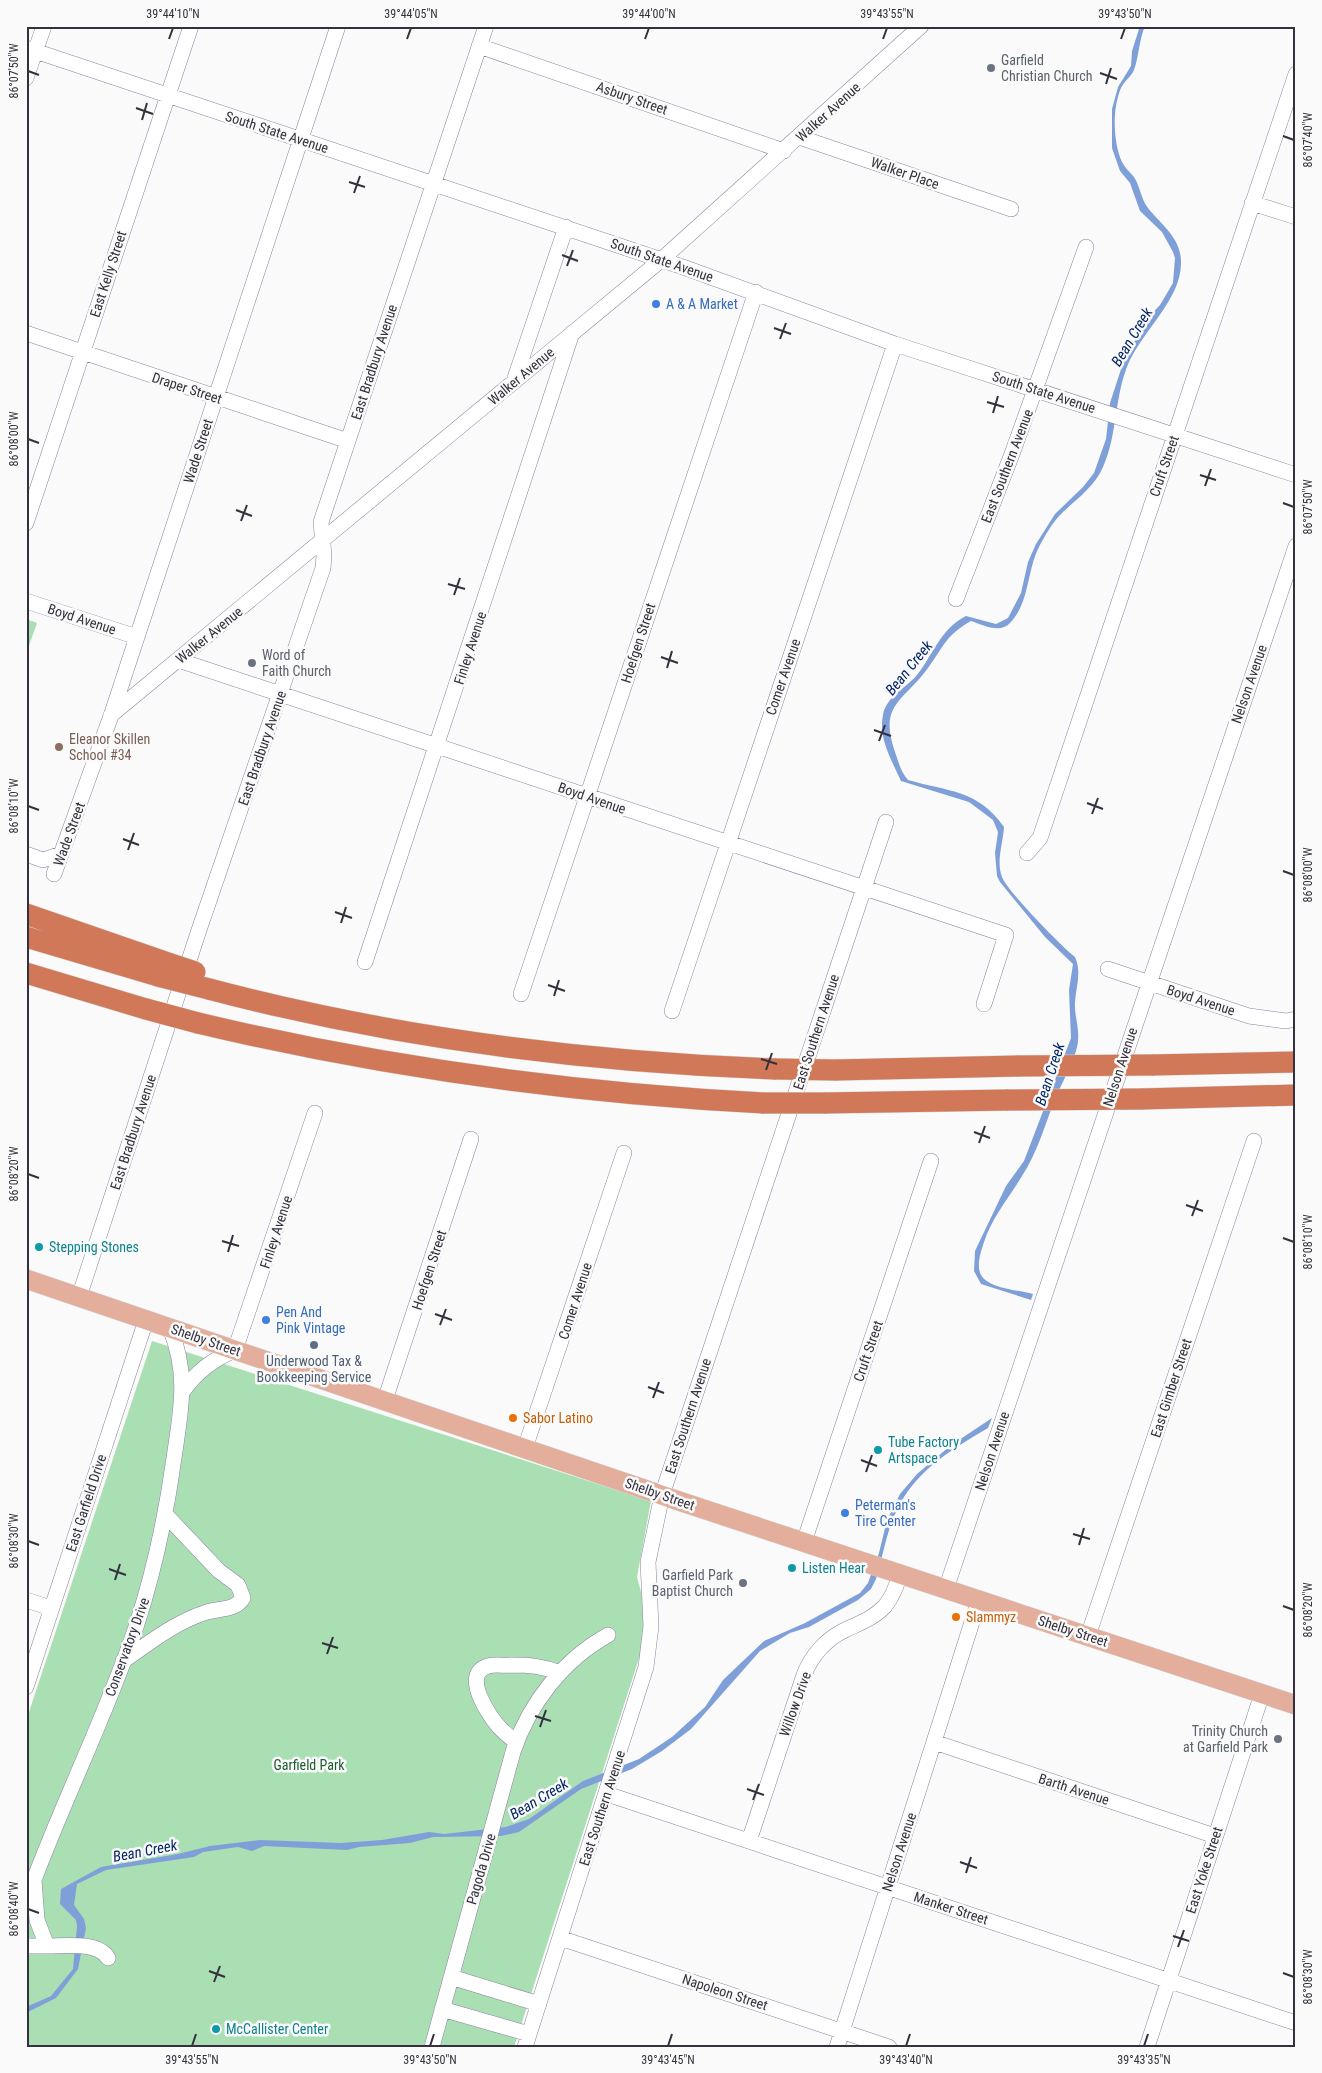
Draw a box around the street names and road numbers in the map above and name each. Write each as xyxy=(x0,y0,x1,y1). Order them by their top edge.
street label: Asbury Street xyxy=(594,78,670,118)
street label: Walker Avenue xyxy=(793,79,864,145)
street label: South State Avenue xyxy=(223,108,331,156)
street label: Walker Place xyxy=(869,154,942,192)
street label: East Kelly Street xyxy=(87,229,129,319)
street label: South State Avenue xyxy=(609,235,716,285)
street label: East Bradbury Avenue xyxy=(348,302,400,422)
street label: Walker Avenue xyxy=(485,344,557,408)
street label: South State Avenue xyxy=(990,368,1098,416)
street label: Draper Street xyxy=(150,369,224,407)
street label: East Southern Avenue xyxy=(978,406,1036,525)
street label: Wade Street xyxy=(180,417,216,485)
street label: Cruft Street xyxy=(1146,433,1182,499)
street label: Boyd Avenue xyxy=(46,600,119,638)
street label: Hoefgen Street xyxy=(618,601,658,685)
street label: Walker Avenue xyxy=(173,603,246,667)
street label: Finley Avenue xyxy=(451,609,489,687)
street label: Comer Avenue xyxy=(762,636,804,717)
street label: Nelson Avenue xyxy=(1228,642,1270,725)
street label: East Bradbury Avenue xyxy=(235,688,289,807)
street label: Boyd Avenue xyxy=(556,779,628,817)
street label: Wade Street xyxy=(50,800,88,868)
street label: East Southern Avenue xyxy=(790,972,842,1092)
street label: Boyd Avenue xyxy=(1165,981,1238,1019)
street label: Nelson Avenue xyxy=(1100,1025,1140,1109)
street label: East Bradbury Avenue xyxy=(107,1072,159,1192)
street label: Finley Avenue xyxy=(257,1193,295,1271)
street label: Hoefgen Street xyxy=(409,1228,449,1312)
street label: Comer Avenue xyxy=(555,1260,595,1341)
street label: Cruft Street xyxy=(850,1318,886,1384)
street label: Shelby Street xyxy=(169,1321,243,1359)
street label: East Gimber Street xyxy=(1147,1336,1195,1440)
street label: East Southern Avenue xyxy=(662,1356,714,1476)
street label: Nelson Avenue xyxy=(972,1409,1012,1493)
street label: East Garfield Drive xyxy=(63,1452,109,1554)
street label: Shelby Street xyxy=(623,1475,697,1513)
street label: Conservatory Drive xyxy=(102,1595,152,1699)
street label: Shelby Street xyxy=(1036,1612,1110,1650)
street label: Willow Drive xyxy=(776,1669,814,1738)
street label: East Southern Avenue xyxy=(576,1748,628,1868)
street label: Barth Avenue xyxy=(1037,1770,1112,1808)
street label: Nelson Avenue xyxy=(879,1810,919,1894)
street label: East Yoke Street xyxy=(1182,1825,1226,1915)
street label: Pagoda Drive xyxy=(463,1831,499,1906)
street label: Manker Street xyxy=(912,1888,990,1928)
street label: Napoleon Street xyxy=(680,1971,770,2013)

